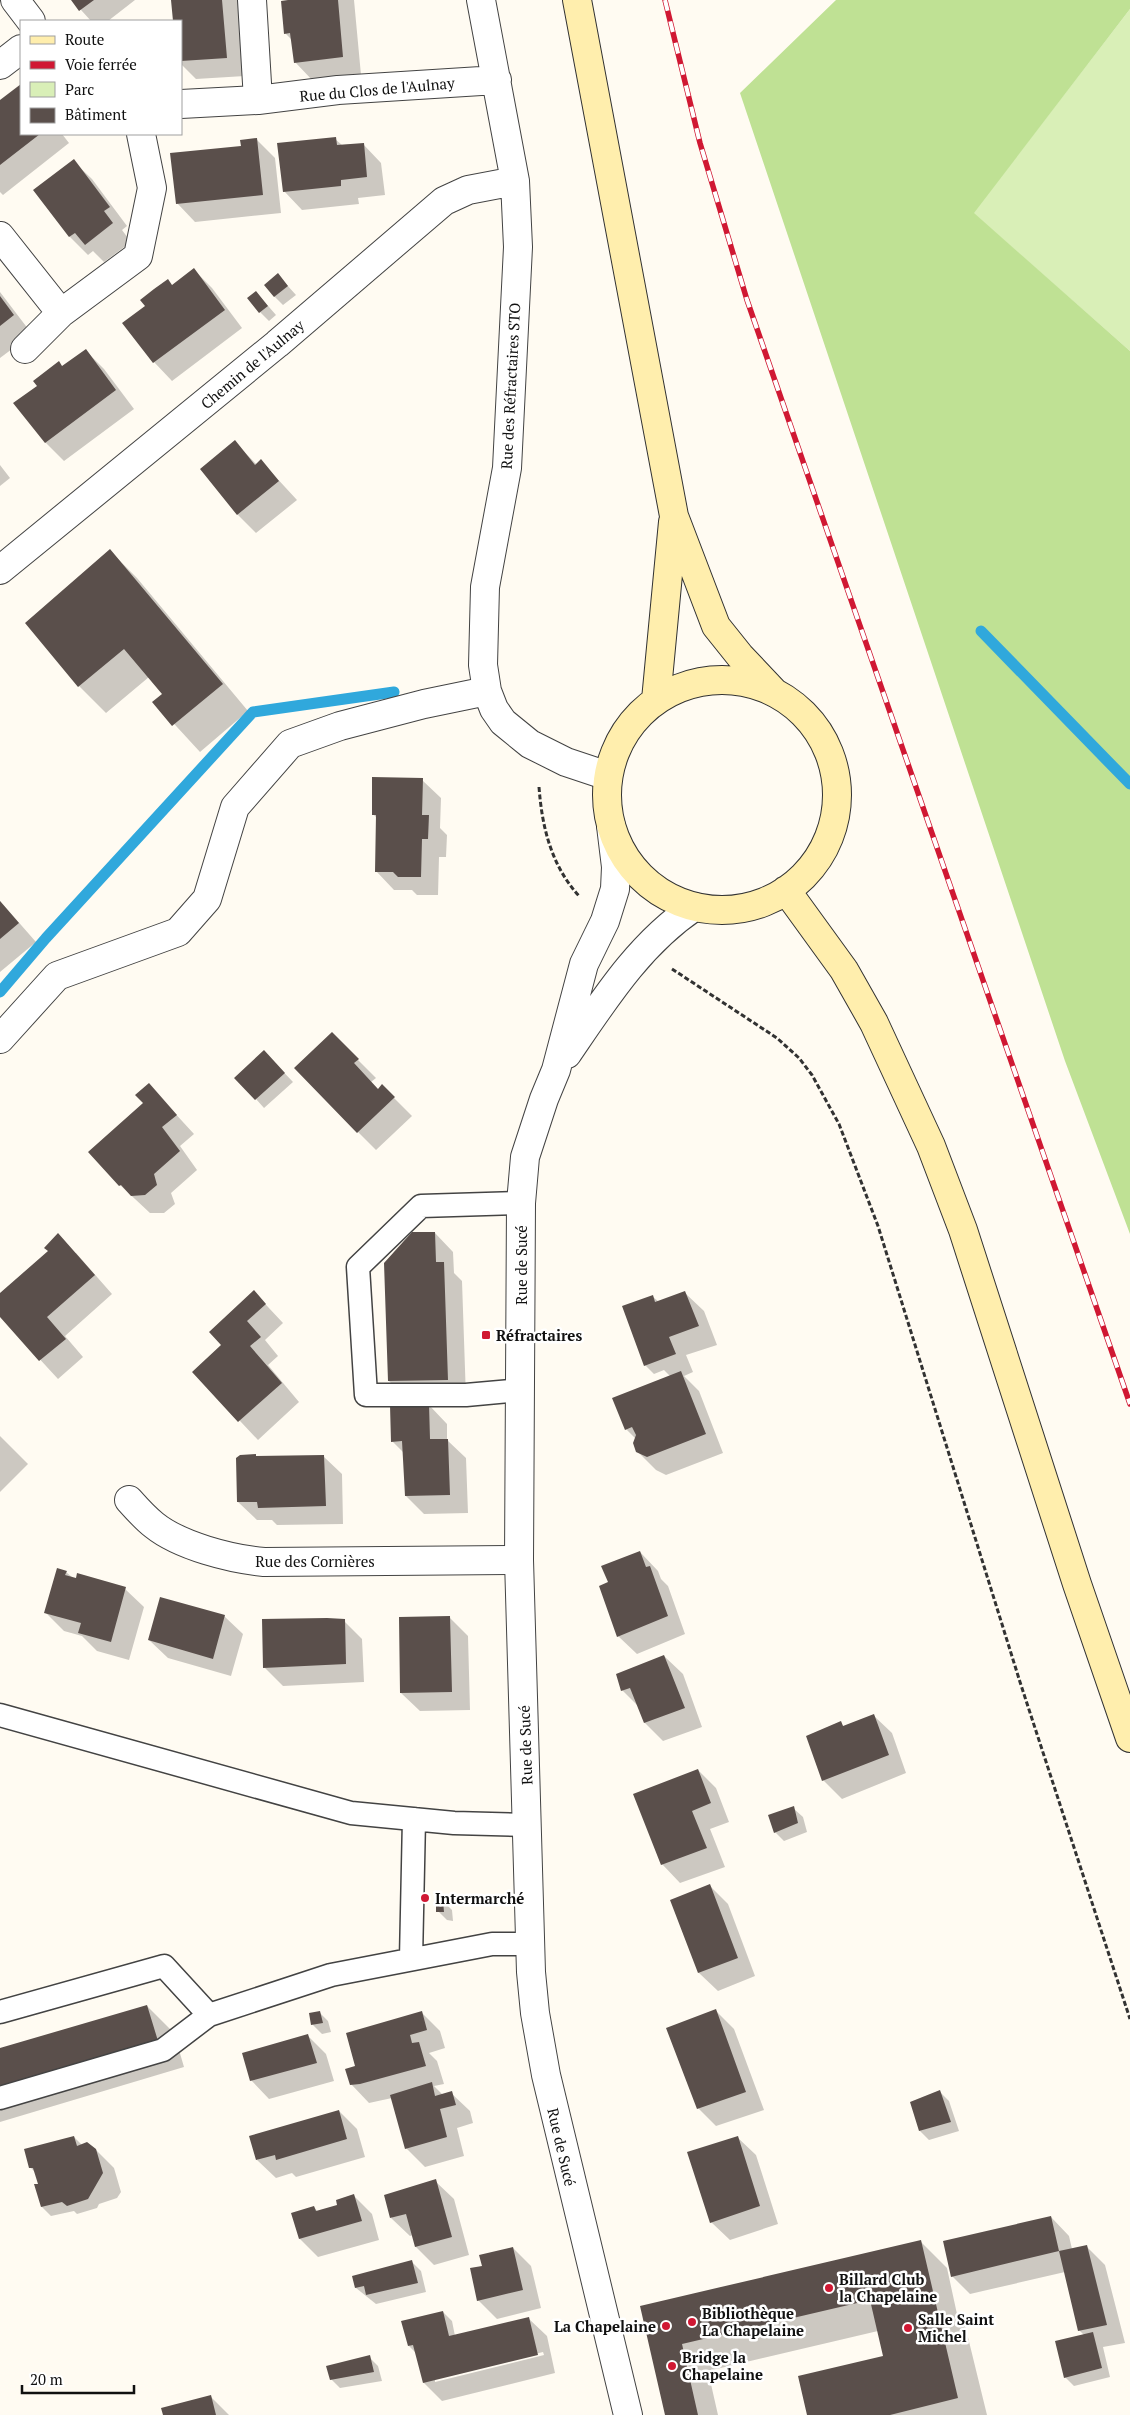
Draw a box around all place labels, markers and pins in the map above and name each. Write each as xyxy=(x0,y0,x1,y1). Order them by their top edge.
place label: Réfractaires xyxy=(496,1325,582,1345)
marker: Réfractaires xyxy=(480,1329,492,1341)
place label: Intermarché xyxy=(435,1888,524,1908)
marker: Intermarché xyxy=(419,1892,431,1904)
place label: Billard Club la Chapelaine xyxy=(839,2269,937,2306)
marker: Billard Club la Chapelaine xyxy=(823,2282,835,2294)
place label: Bibliothèque La Chapelaine xyxy=(702,2303,804,2340)
place label: Salle Saint Michel xyxy=(918,2309,994,2346)
place label: La Chapelaine xyxy=(554,2316,656,2336)
marker: Bibliothèque La Chapelaine xyxy=(686,2316,698,2328)
marker: La Chapelaine xyxy=(660,2320,672,2332)
marker: Salle Saint Michel xyxy=(902,2322,914,2334)
place label: Bridge la Chapelaine xyxy=(682,2347,763,2384)
marker: Bridge la Chapelaine xyxy=(666,2360,678,2372)

